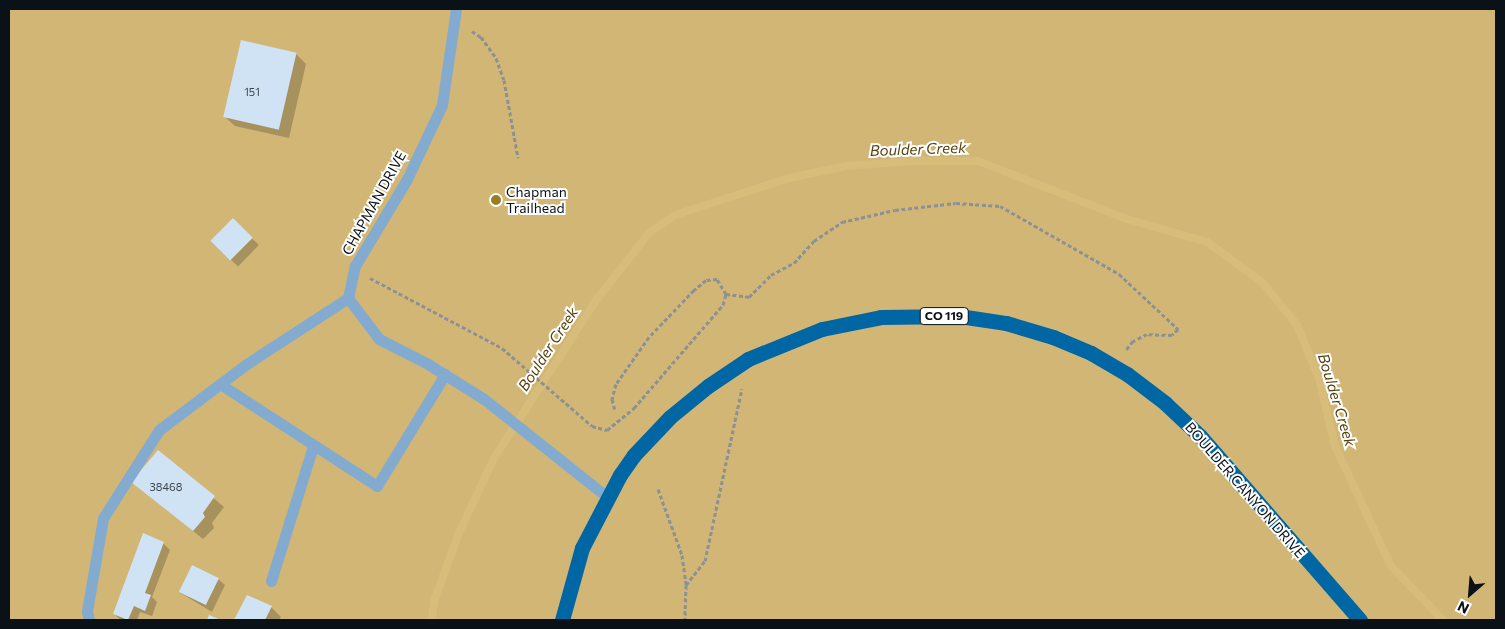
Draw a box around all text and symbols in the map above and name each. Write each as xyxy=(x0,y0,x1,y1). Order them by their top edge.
house number: 151 xyxy=(244,85,260,99)
water label: Boulder Creek xyxy=(870,138,966,160)
street label: CHAPMAN DRIVE xyxy=(338,148,410,258)
place label: Chapman Trailhead xyxy=(506,184,567,216)
marker: Chapman Trailhead xyxy=(490,194,502,206)
water label: Boulder Creek xyxy=(514,304,582,394)
road number: CO 119 xyxy=(919,306,969,326)
water label: Boulder Creek xyxy=(1314,351,1360,449)
street label: BOULDER CANYON DRIVE xyxy=(1182,419,1308,561)
house number: 38468 xyxy=(150,480,182,494)
north arrow xyxy=(1445,569,1495,619)
text: N xyxy=(1454,598,1471,618)

